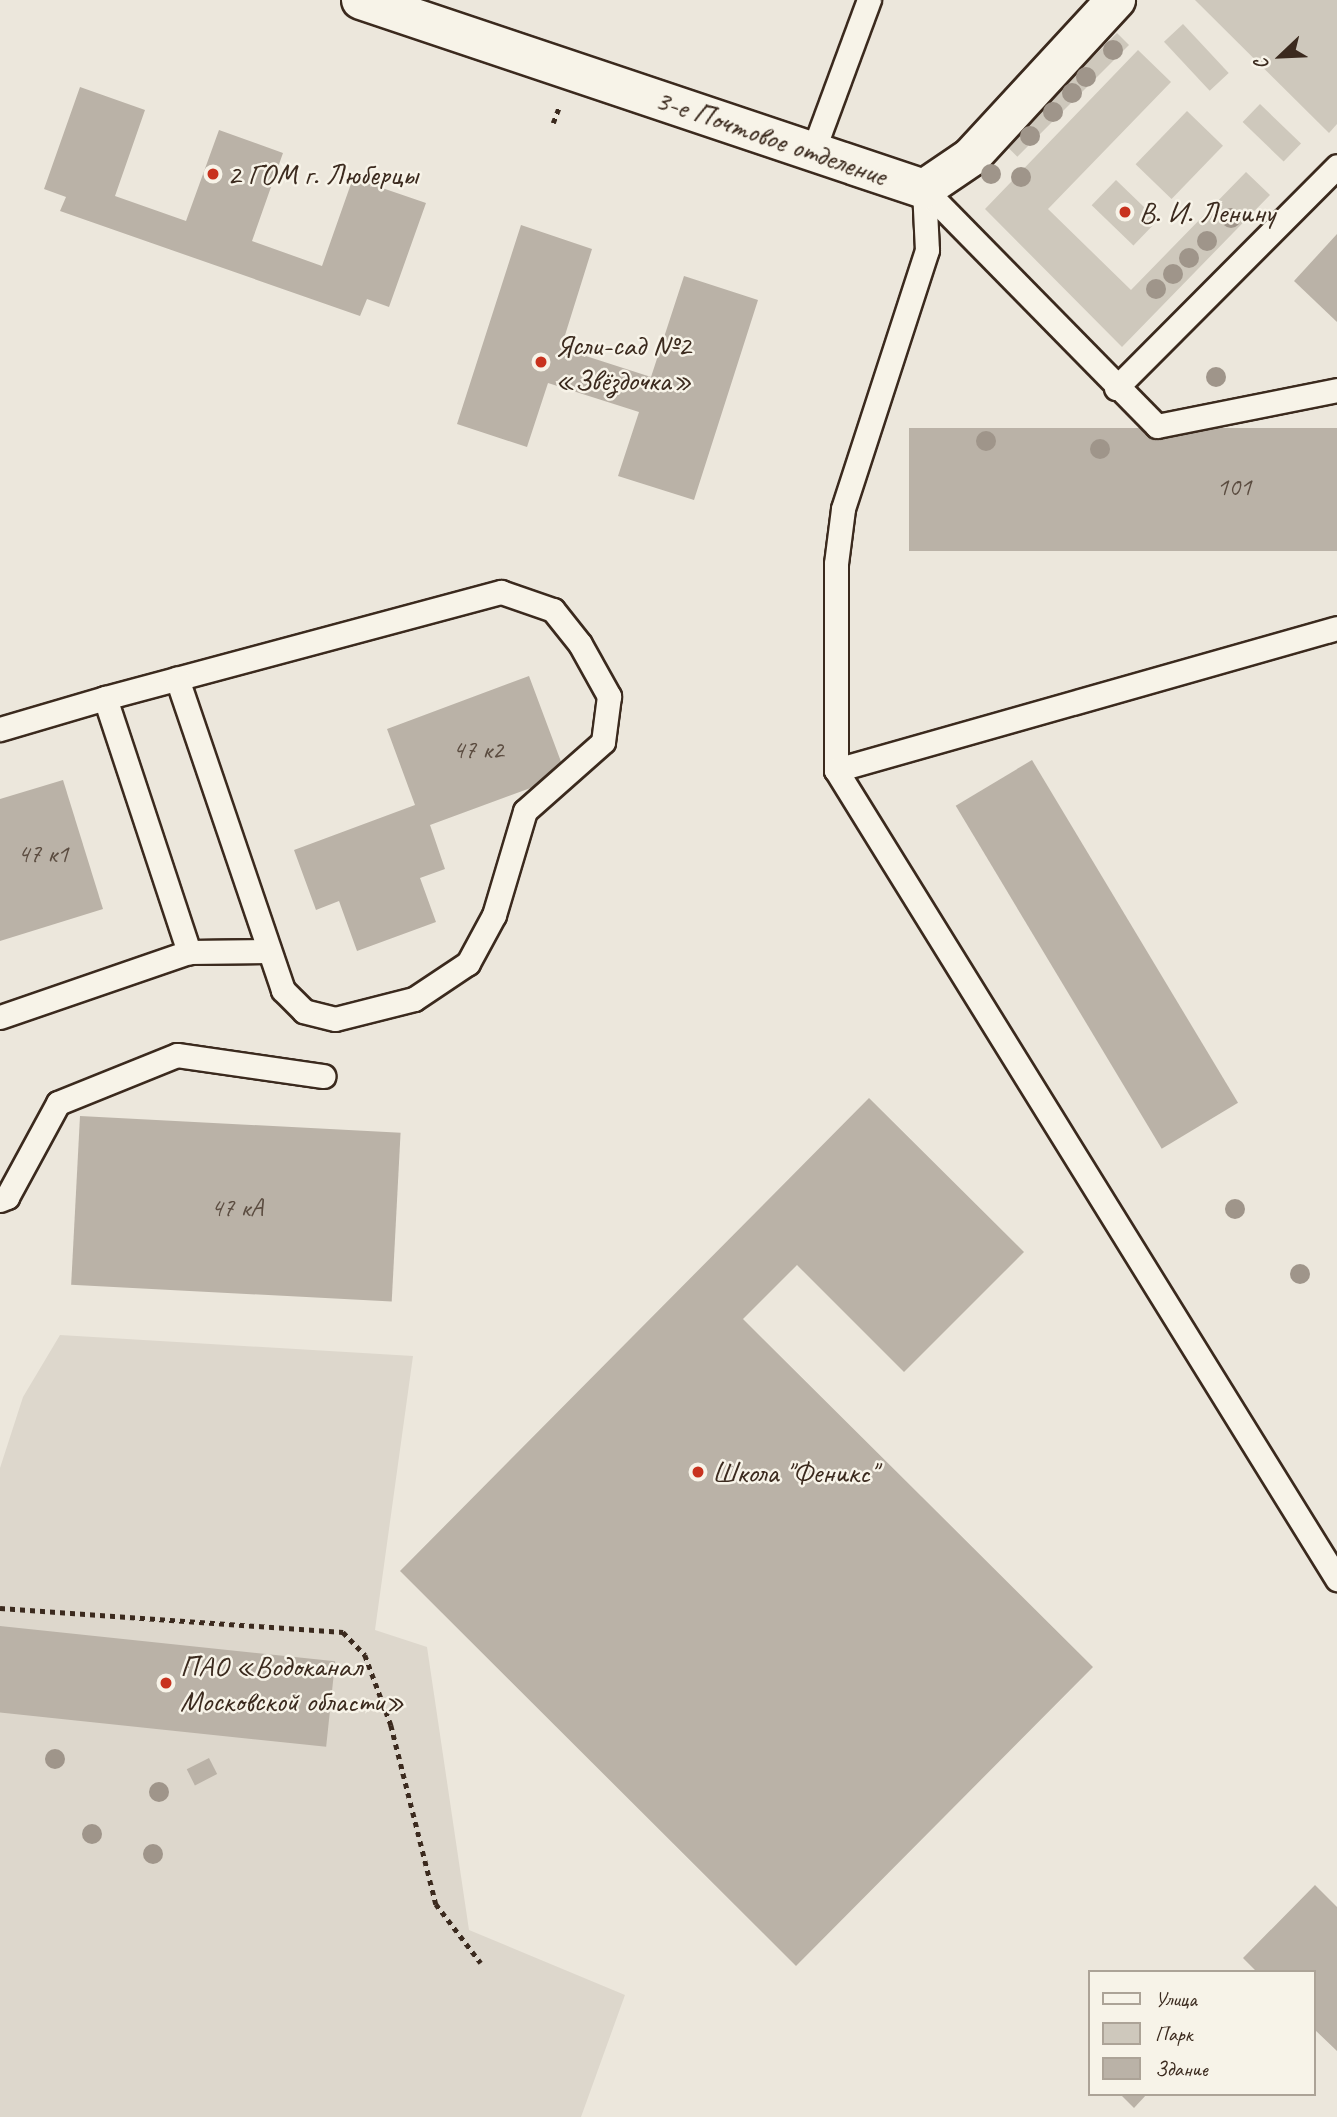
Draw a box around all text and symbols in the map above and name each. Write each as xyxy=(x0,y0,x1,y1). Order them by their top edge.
north arrow xyxy=(1246,21,1316,91)
text: С xyxy=(1249,55,1275,73)
street label: 3-е Почтовое отделение xyxy=(651,81,891,193)
place label: 2 ГОМ г. Люберцы xyxy=(227,156,418,192)
marker: 2 ГОМ г. Люберцы xyxy=(205,166,221,182)
place label: В. И. Ленину xyxy=(1139,194,1275,230)
marker: В. И. Ленину xyxy=(1117,204,1133,220)
place label: Ясли-сад №2 «Звёздочка» xyxy=(555,327,692,398)
marker: Ясли-сад №2 «Звёздочка» xyxy=(533,354,549,370)
house number: 101 xyxy=(1216,471,1252,503)
house number: 47 к2 xyxy=(453,734,503,766)
house number: 47 к1 xyxy=(18,838,68,870)
house number: 47 кА xyxy=(211,1192,263,1224)
place label: Школа "Феникс" xyxy=(712,1454,877,1490)
marker: Школа "Феникс" xyxy=(690,1464,706,1480)
place label: ПАО «Водоканал Московской области» xyxy=(180,1648,405,1718)
marker: ПАО «Водоканал Московской области» xyxy=(158,1675,174,1691)
legend xyxy=(1088,1970,1316,2096)
text: Улица xyxy=(1155,1986,1197,2012)
text: Парк xyxy=(1155,2021,1192,2047)
text: Здание xyxy=(1155,2056,1208,2082)

